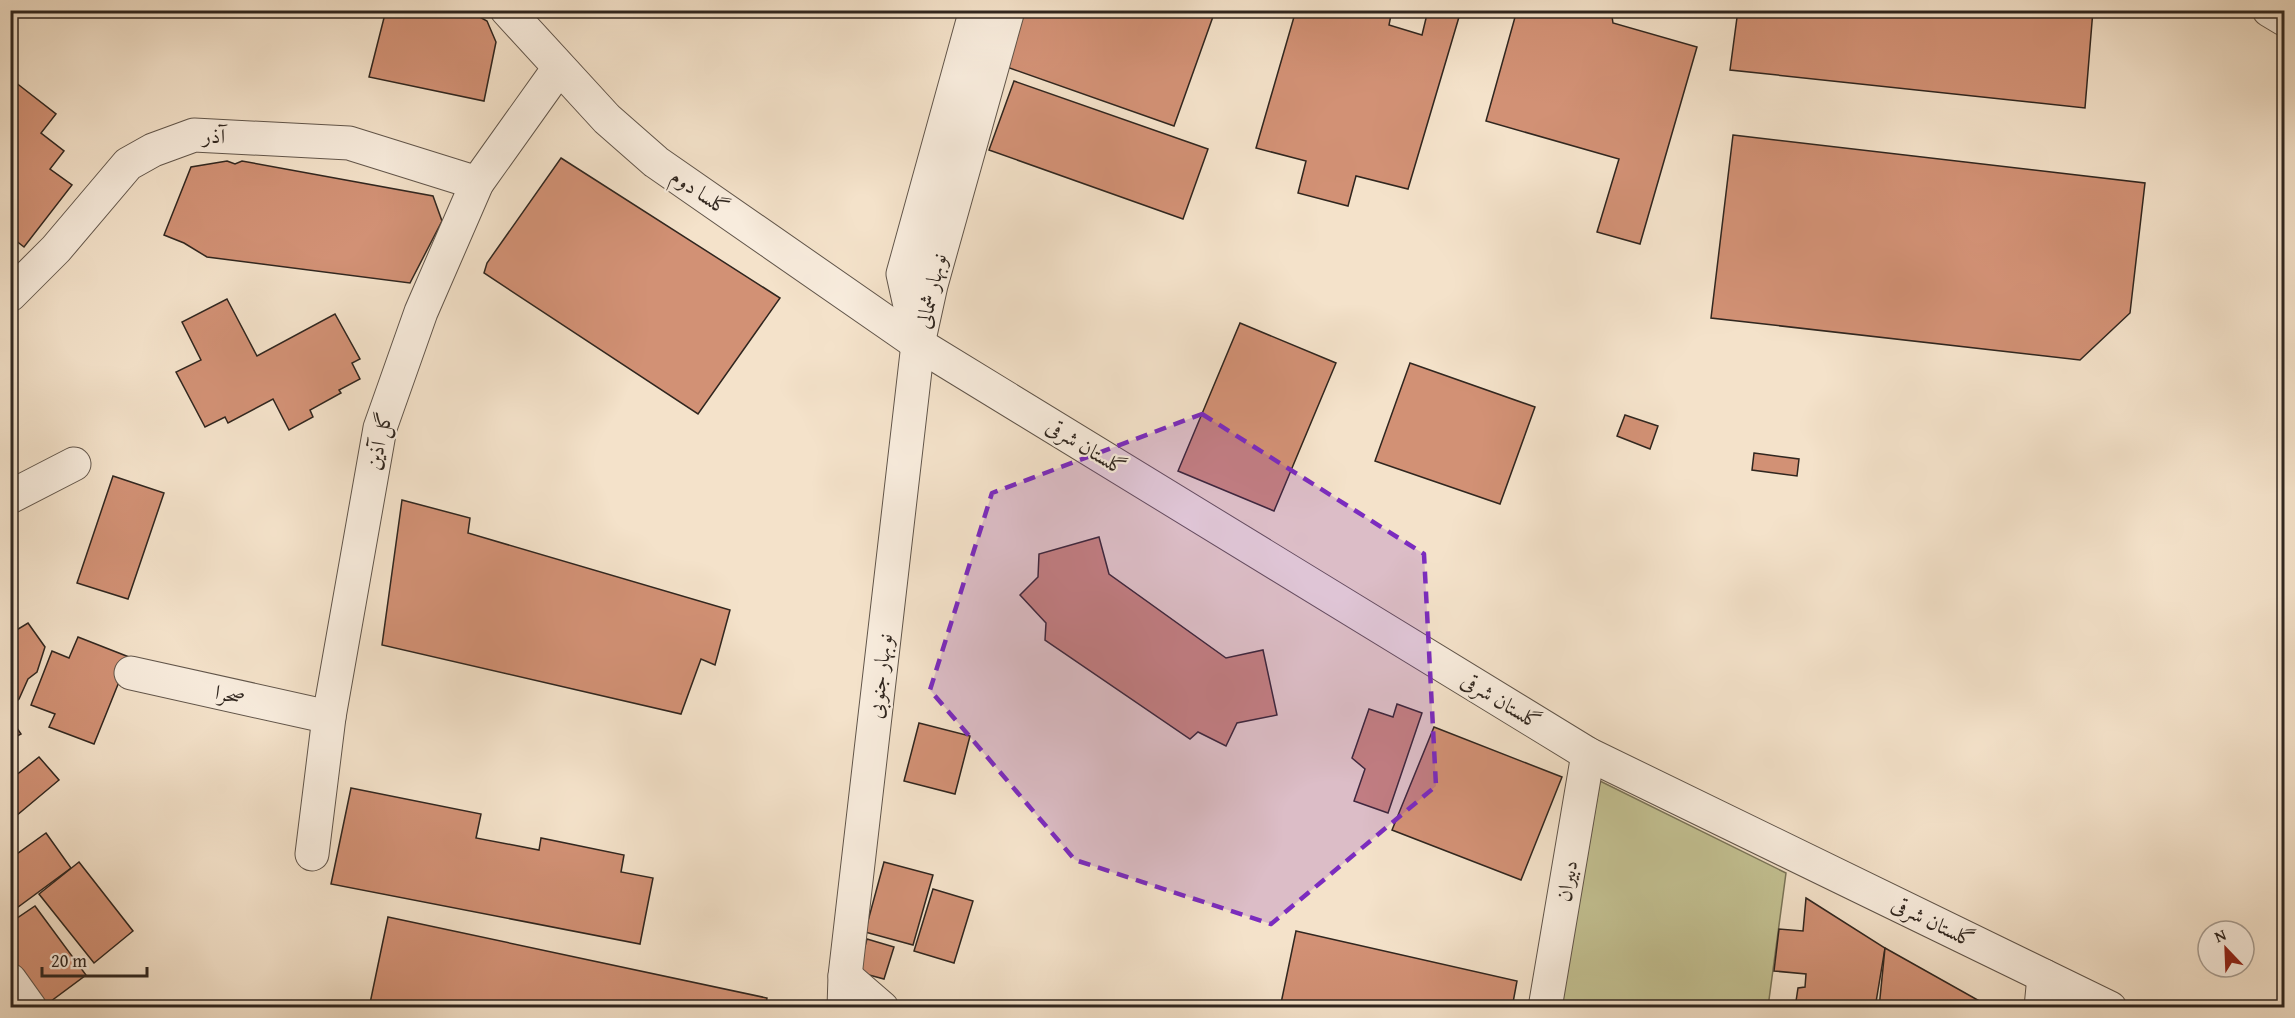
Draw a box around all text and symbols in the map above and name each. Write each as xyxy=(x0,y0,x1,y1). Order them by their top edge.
street label: آذر xyxy=(200,119,228,152)
street label: گلسا دوم xyxy=(663,161,736,225)
street label: نوبهار شمالی xyxy=(907,250,954,332)
street label: گل آذین xyxy=(357,409,400,473)
street label: گلستان شرقی xyxy=(1040,410,1132,483)
street label: نوبهار جنوبی xyxy=(859,632,900,720)
street label: گلستان شرقی xyxy=(1455,664,1547,737)
street label: صحرا xyxy=(212,676,248,713)
street label: دبیران xyxy=(1548,858,1585,904)
street label: گلستان شرقی xyxy=(1887,888,1980,955)
north arrow xyxy=(2196,919,2256,979)
text: N xyxy=(2211,922,2230,948)
scale bar xyxy=(42,940,147,978)
text: 20 m xyxy=(51,947,87,974)

